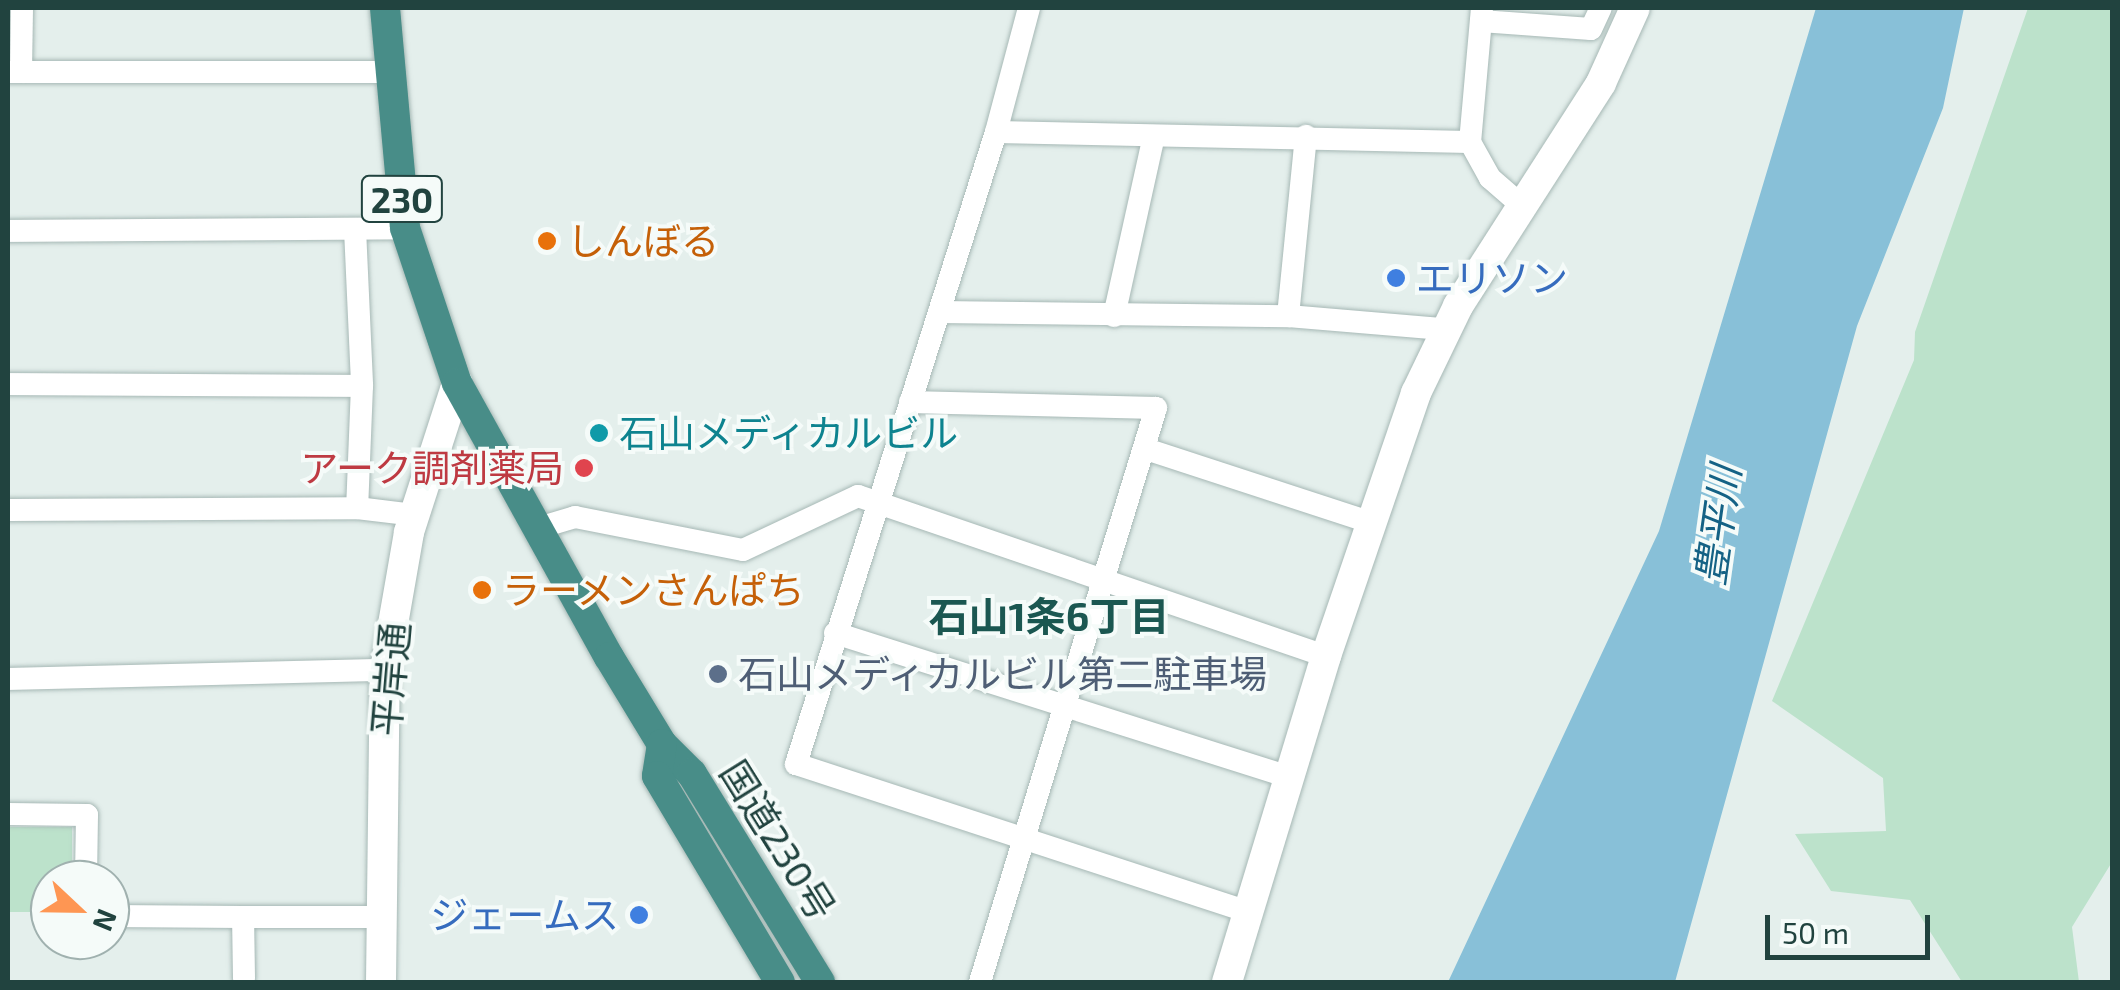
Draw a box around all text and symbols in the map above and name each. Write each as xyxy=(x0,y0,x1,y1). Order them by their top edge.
road number: 230 xyxy=(360,169,444,229)
place label: しんぼる xyxy=(567,218,719,264)
marker: しんぼる xyxy=(536,230,558,252)
place label: エリソン xyxy=(1416,255,1568,301)
marker: エリソン xyxy=(1385,267,1407,289)
place label: 石山メディカルビル xyxy=(619,410,961,456)
marker: 石山メディカルビル xyxy=(588,422,610,444)
place label: アーク調剤薬局 xyxy=(300,445,564,491)
marker: アーク調剤薬局 xyxy=(573,457,595,479)
water label: 豊平川 xyxy=(1684,462,1748,588)
place label: ラーメンさんぱち xyxy=(502,567,806,613)
marker: ラーメンさんぱち xyxy=(471,579,493,601)
district label: 石山1条6丁目 xyxy=(929,591,1169,639)
street label: 平岸通 xyxy=(362,620,418,738)
place label: 石山メディカルビル第二駐車場 xyxy=(738,651,1270,697)
marker: 石山メディカルビル第二駐車場 xyxy=(707,663,729,685)
street label: 国道230号 xyxy=(711,752,845,928)
north arrow xyxy=(30,860,130,960)
place label: ジェームス xyxy=(429,892,619,938)
scale bar xyxy=(1770,895,1935,957)
marker: ジェームス xyxy=(628,904,650,926)
text: N xyxy=(86,905,126,936)
text: 50 m xyxy=(1782,914,1849,950)

